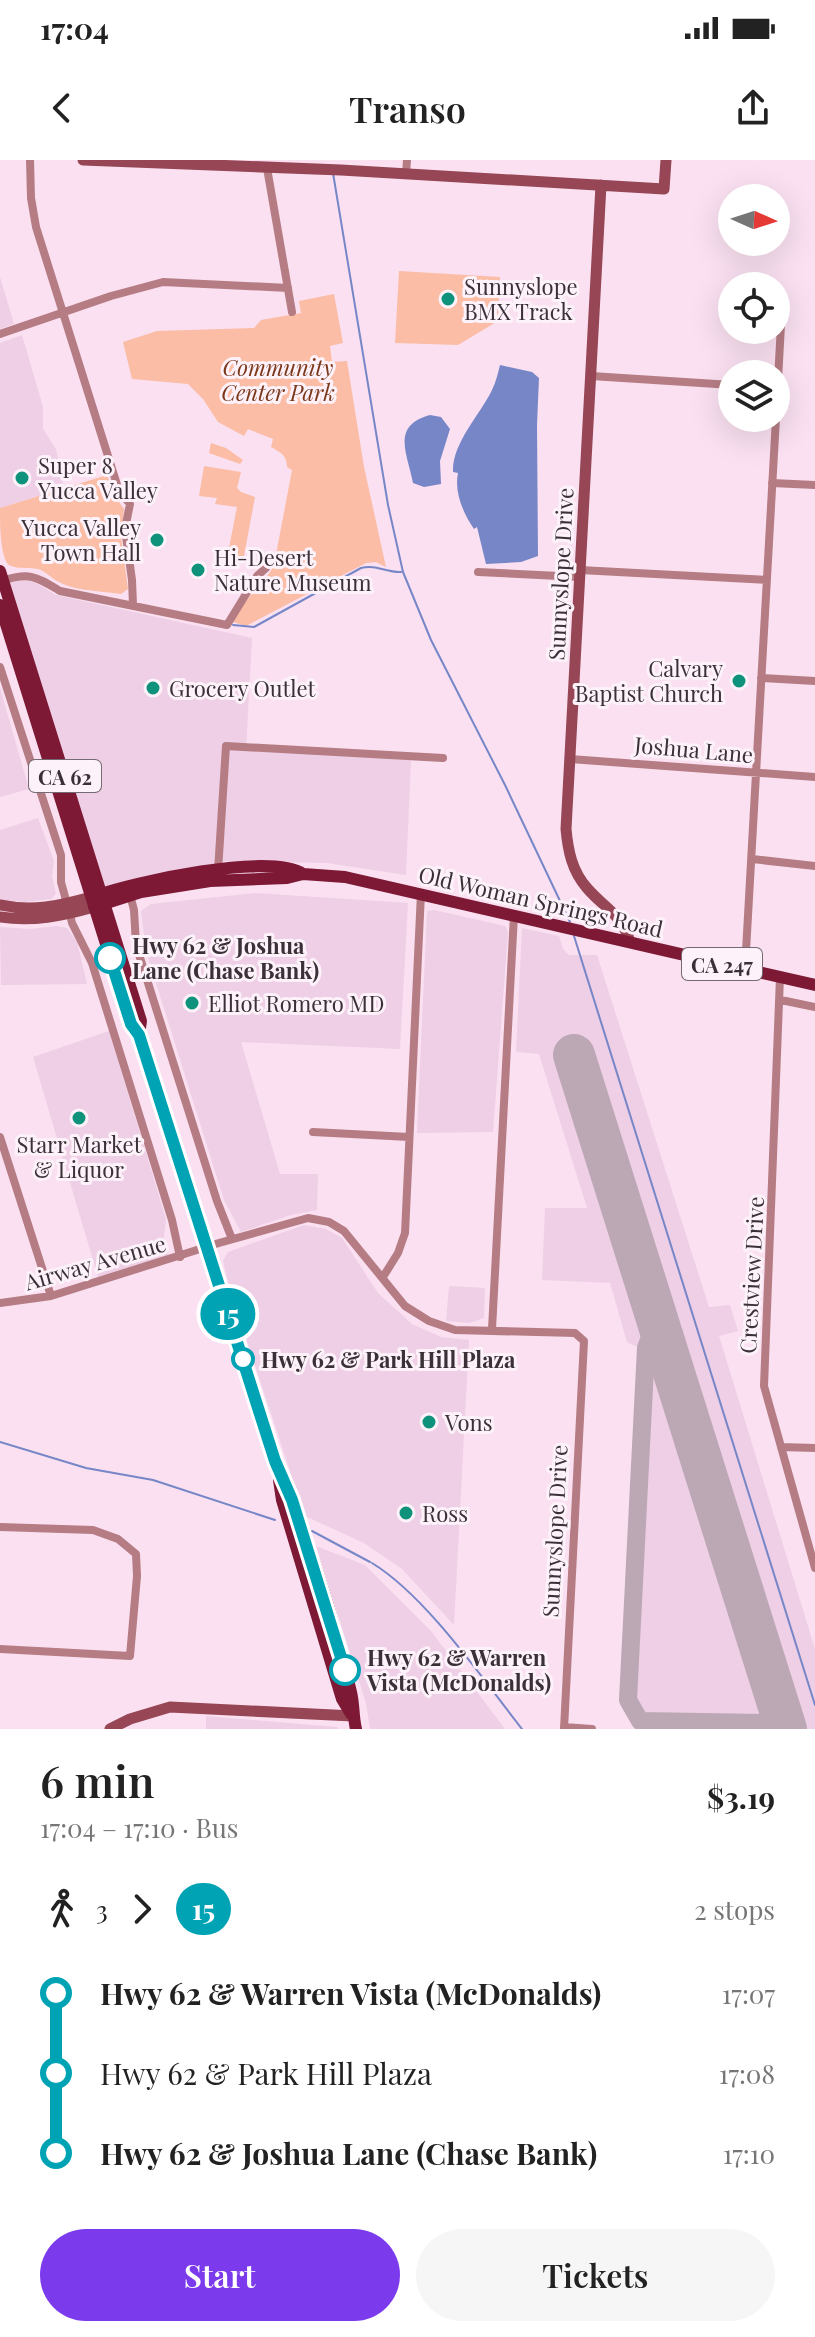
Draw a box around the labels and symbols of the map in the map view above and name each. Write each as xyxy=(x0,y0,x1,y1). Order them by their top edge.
north arrow xyxy=(718,184,790,256)
place label: Sunnyslope BMX Track xyxy=(464,271,578,326)
marker: Sunnyslope BMX Track xyxy=(439,290,457,308)
park label: Community Center Park xyxy=(221,352,335,407)
place label: Super 8 Yucca Valley xyxy=(37,450,158,505)
marker: Super 8 Yucca Valley xyxy=(13,469,31,487)
street label: Sunnyslope Drive xyxy=(540,487,580,661)
place label: Yucca Valley Town Hall xyxy=(20,512,141,567)
marker: Yucca Valley Town Hall xyxy=(148,531,166,549)
place label: Hi-Desert Nature Museum xyxy=(214,542,372,597)
marker: Hi-Desert Nature Museum xyxy=(189,561,207,579)
place label: Calvary Baptist Church xyxy=(575,653,723,708)
marker: Calvary Baptist Church xyxy=(730,672,748,690)
place label: Grocery Outlet xyxy=(169,673,317,703)
marker: Grocery Outlet xyxy=(144,679,162,697)
street label: Joshua Lane xyxy=(633,729,754,769)
road number: CA 62 xyxy=(29,760,101,792)
street label: Old Woman Springs Road xyxy=(416,858,666,944)
place label: Hwy 62 & Joshua Lane (Chase Bank) xyxy=(132,930,319,985)
marker: Hwy 62 & Joshua Lane (Chase Bank) xyxy=(95,943,125,973)
road number: CA 247 xyxy=(682,948,762,980)
place label: Elliot Romero MD xyxy=(208,988,384,1018)
marker: Elliot Romero MD xyxy=(183,994,201,1012)
marker: Starr Market & Liquor xyxy=(70,1109,88,1127)
place label: Starr Market & Liquor xyxy=(17,1129,143,1184)
street label: Crestview Drive xyxy=(732,1196,770,1354)
street label: Airway Avenue xyxy=(20,1228,169,1297)
line badge: 15 xyxy=(192,1288,264,1340)
place label: Hwy 62 & Park Hill Plaza xyxy=(261,1344,516,1374)
marker: Hwy 62 & Park Hill Plaza xyxy=(232,1348,254,1370)
place label: Vons xyxy=(444,1407,493,1437)
marker: Vons xyxy=(420,1413,438,1431)
street label: Sunnyslope Drive xyxy=(534,1444,574,1618)
place label: Ross xyxy=(422,1498,468,1528)
marker: Ross xyxy=(397,1504,415,1522)
place label: Hwy 62 & Warren Vista (McDonalds) xyxy=(366,1642,551,1697)
marker: Hwy 62 & Warren Vista (McDonalds) xyxy=(330,1655,360,1685)

